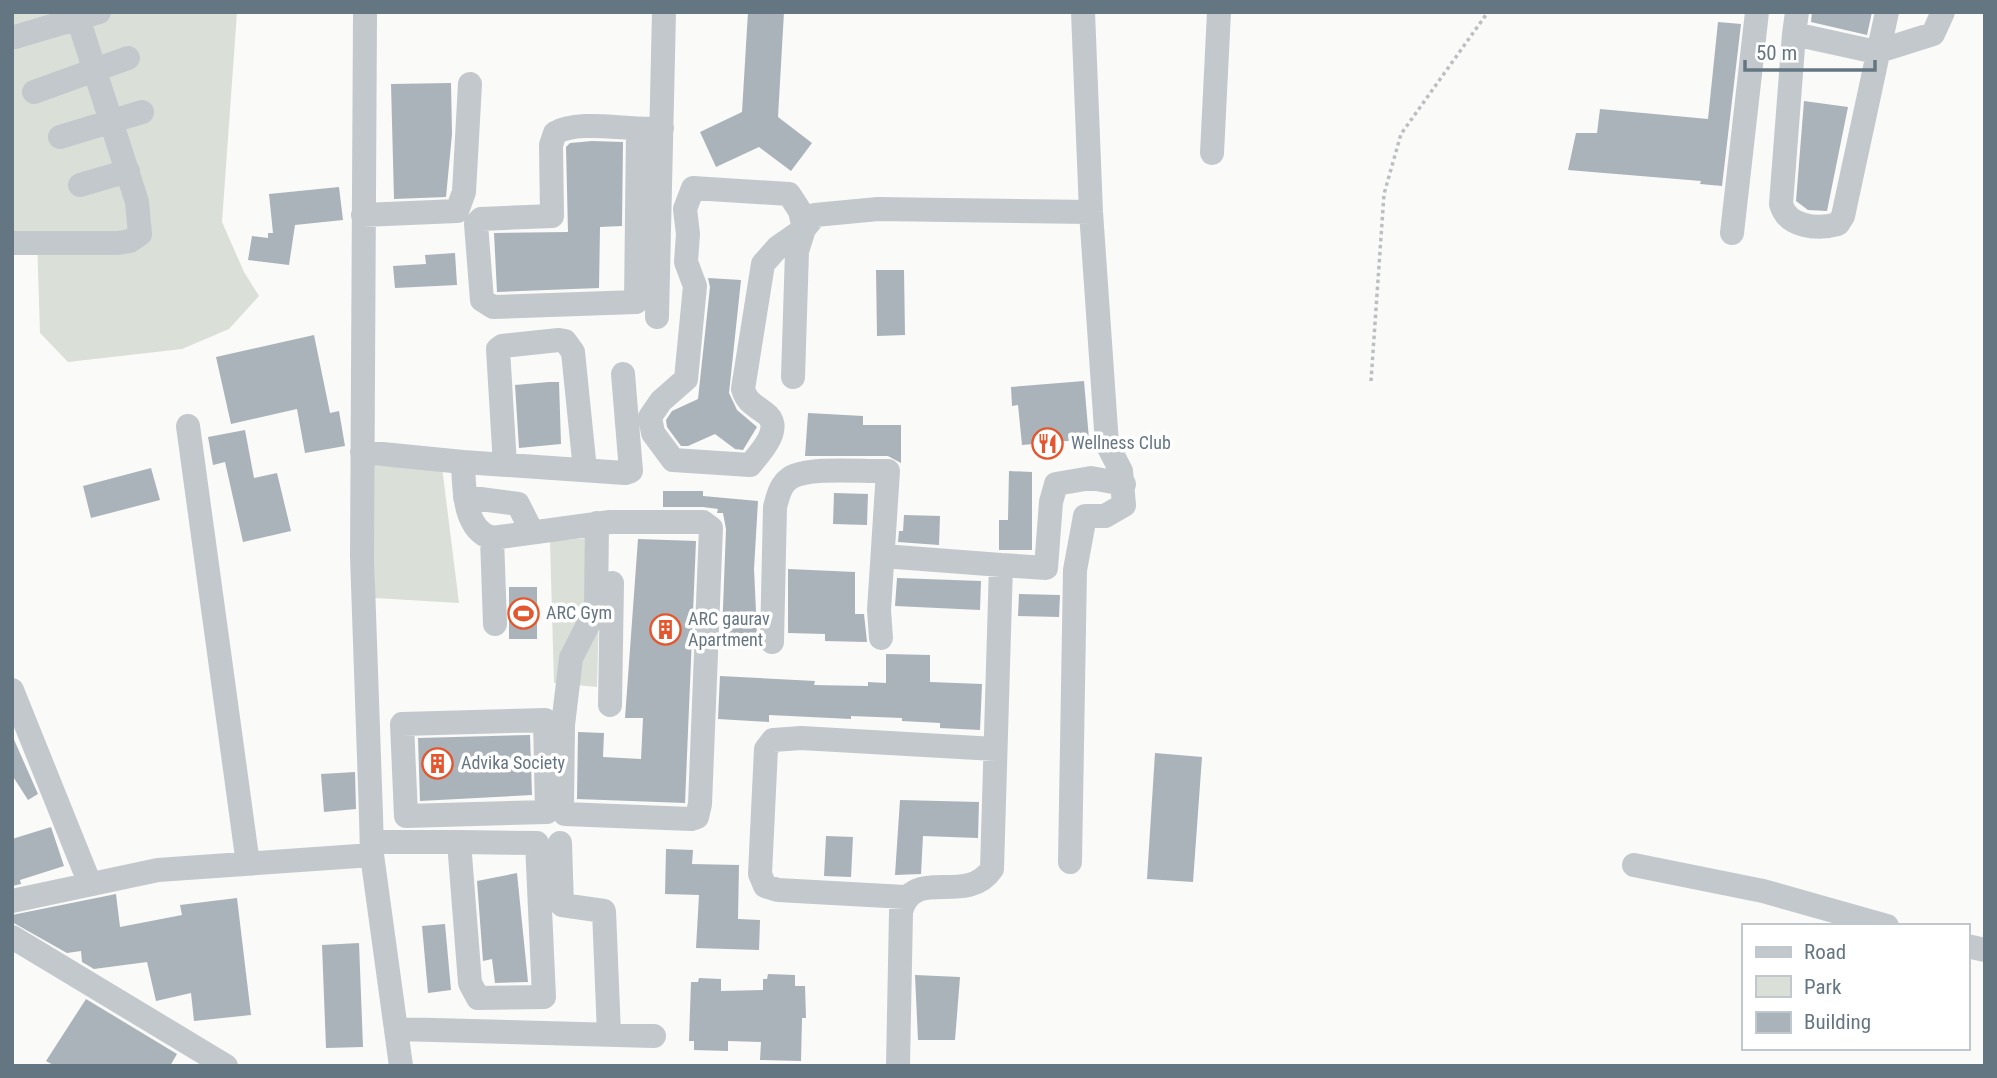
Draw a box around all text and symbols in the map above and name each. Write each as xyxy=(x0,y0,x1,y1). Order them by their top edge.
scale bar xyxy=(1745,28,1874,72)
text: 50 m xyxy=(1756,41,1797,65)
restaurant icon: Wellness Club xyxy=(1031,426,1065,460)
place label: Wellness Club xyxy=(1071,432,1171,453)
sports icon: ARC Gym xyxy=(506,596,540,630)
place label: ARC Gym xyxy=(546,602,612,623)
place label: ARC gaurav Apartment xyxy=(688,608,770,650)
building icon: ARC gaurav Apartment xyxy=(648,612,682,646)
building icon: Advika Society xyxy=(421,746,455,780)
place label: Advika Society xyxy=(461,752,566,773)
legend xyxy=(1742,924,1969,1050)
text: Road xyxy=(1804,940,1846,964)
text: Park xyxy=(1804,975,1842,999)
text: Building xyxy=(1804,1010,1871,1034)

